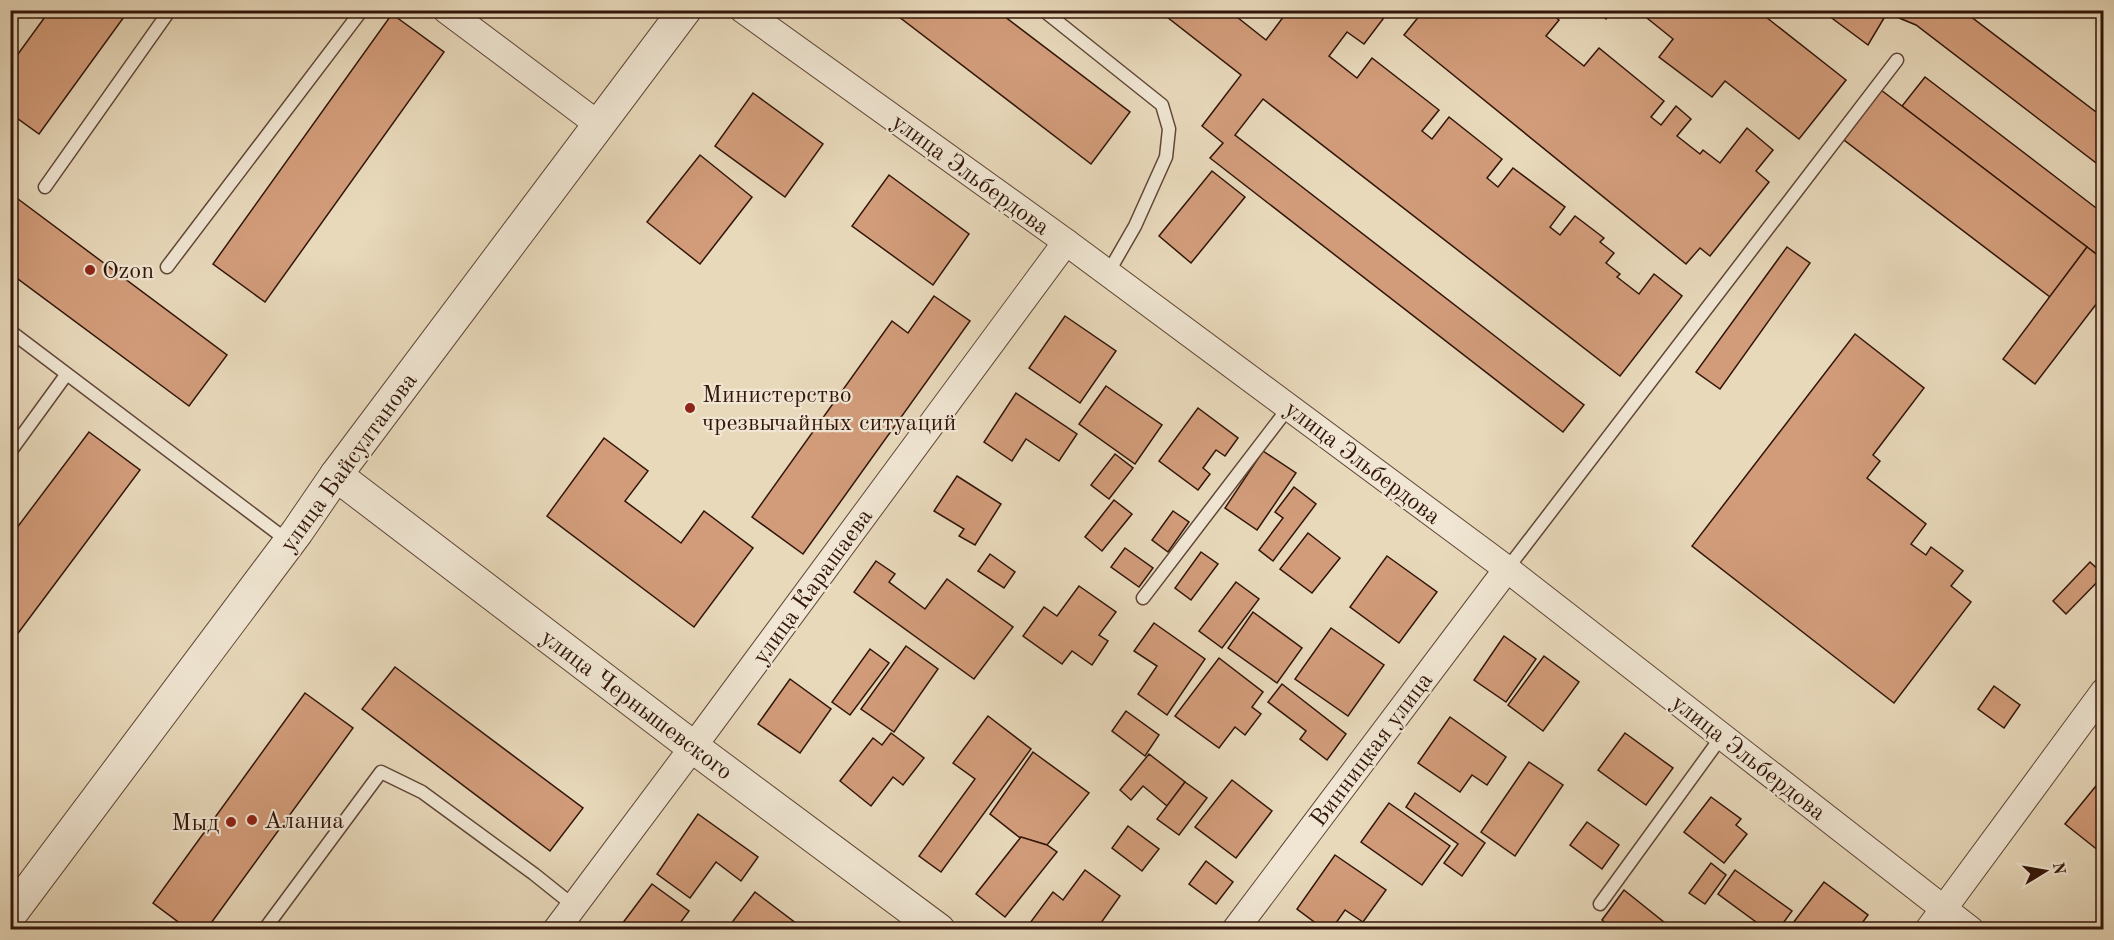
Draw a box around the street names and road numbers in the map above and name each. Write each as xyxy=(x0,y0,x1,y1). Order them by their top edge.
street label: улица Эльбердова xyxy=(887,111,1053,241)
street label: улица Байсултанова xyxy=(277,369,423,557)
street label: улица Эльбердова xyxy=(1279,397,1444,530)
street label: улица Карашаева xyxy=(749,505,878,670)
street label: улица Чернышевского xyxy=(535,626,736,785)
street label: Винницкая улица xyxy=(1307,668,1438,832)
street label: улица Эльбердова xyxy=(1666,691,1830,826)

